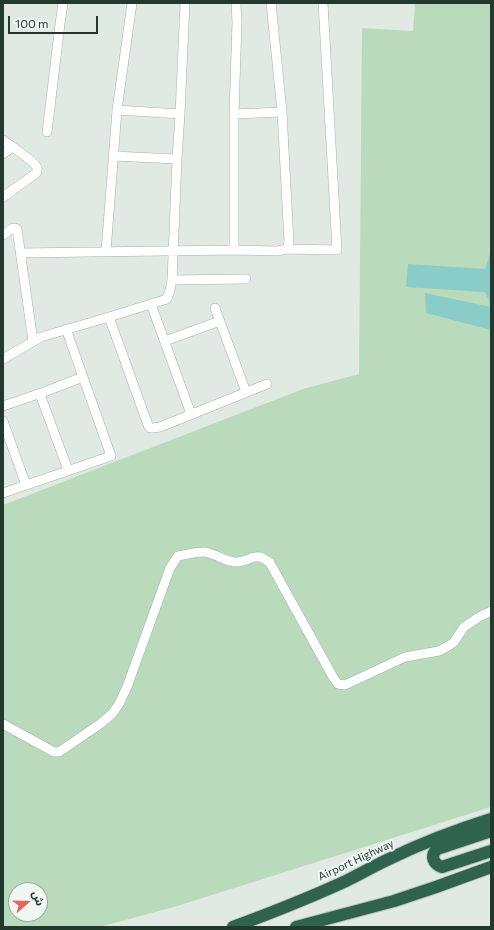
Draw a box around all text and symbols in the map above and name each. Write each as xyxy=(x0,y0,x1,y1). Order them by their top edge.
scale bar xyxy=(10,8,100,34)
text: 100 m xyxy=(15,16,49,30)
street label: Airport Highway xyxy=(316,837,396,883)
north arrow xyxy=(8,882,48,922)
text: ش xyxy=(30,889,47,907)

